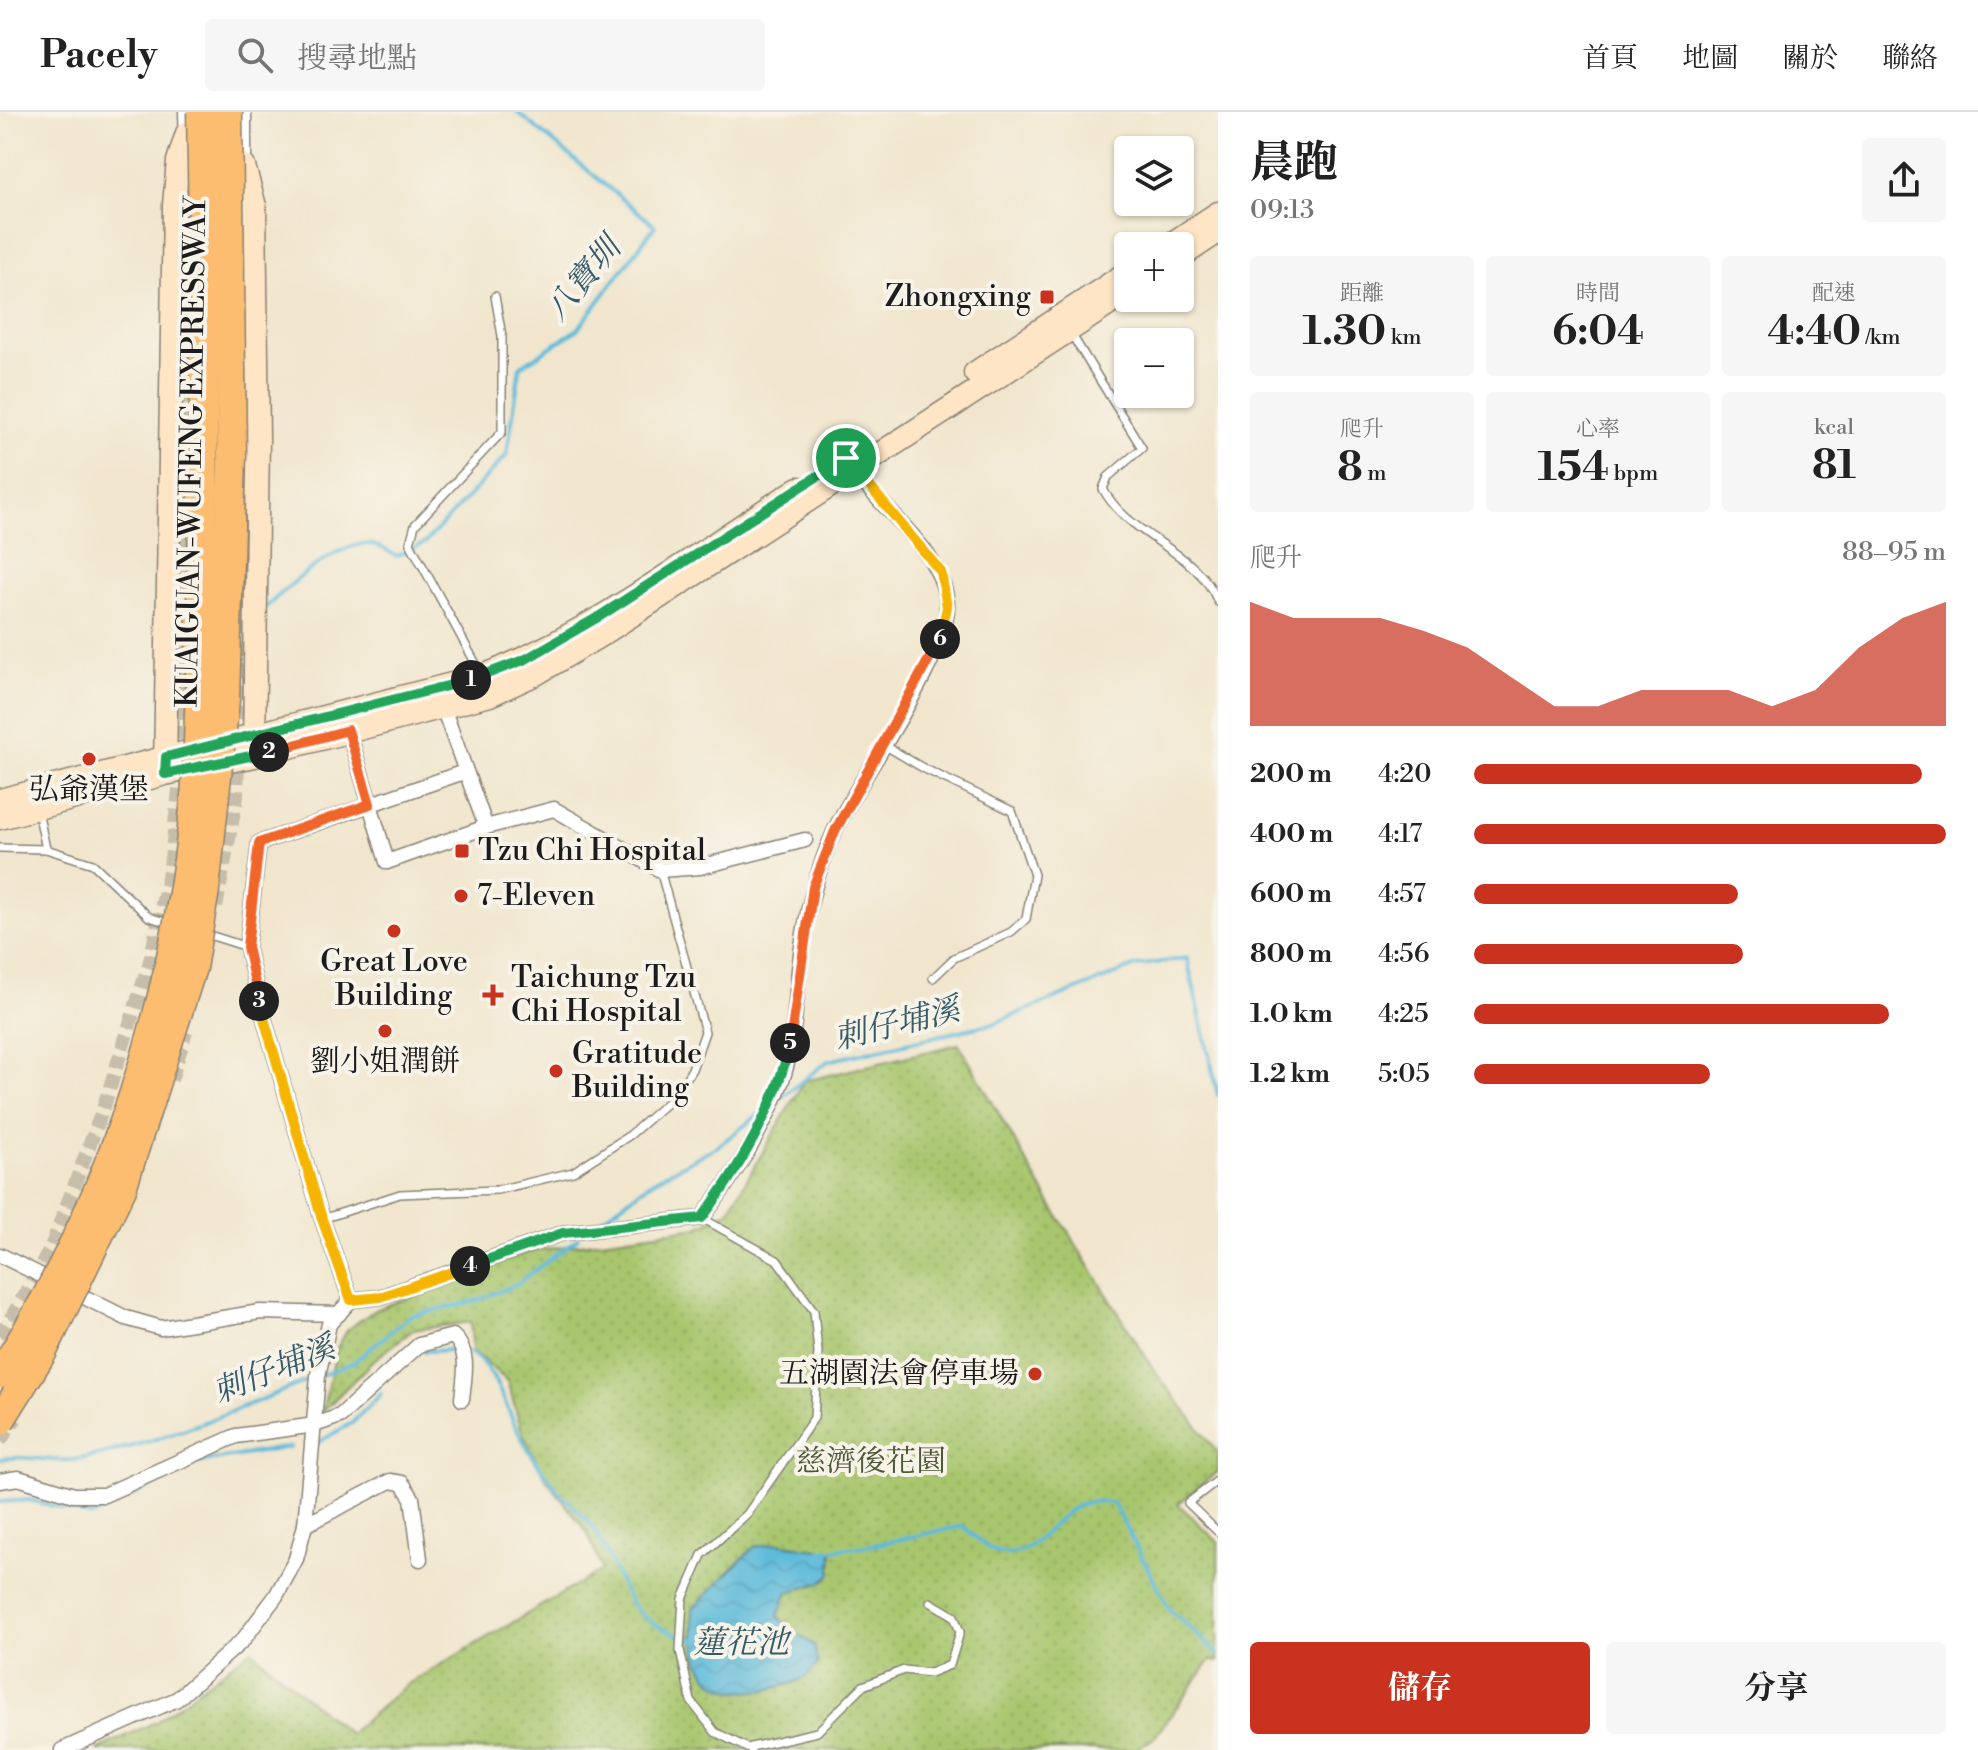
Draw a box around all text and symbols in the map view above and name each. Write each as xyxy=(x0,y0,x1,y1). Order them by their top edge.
search box xyxy=(205,19,765,91)
text: Pacely xyxy=(40,32,157,79)
icon: search xyxy=(233,33,277,77)
text: 搜尋地點 xyxy=(297,40,417,78)
text: 首頁 xyxy=(1582,41,1638,76)
text: 地圖 xyxy=(1682,41,1738,76)
text: 關於 xyxy=(1782,41,1838,76)
text: 聯絡 xyxy=(1882,41,1938,76)
map controls xyxy=(1114,136,1194,408)
button: layers xyxy=(1114,136,1194,216)
text: 晨跑 xyxy=(1250,136,1338,191)
button: share xyxy=(1862,138,1946,222)
text: 09:13 xyxy=(1250,194,1314,226)
street label: KUAIGUAN-WUFENG EXPRESSWAY xyxy=(169,195,215,708)
water label: 八寶圳 xyxy=(537,226,632,329)
button: + xyxy=(1114,232,1194,312)
place label: Zhongxing xyxy=(885,278,1031,316)
text: 距離 xyxy=(1340,280,1384,307)
text: 時間 xyxy=(1576,280,1620,307)
text: 配速 xyxy=(1812,280,1856,307)
marker: Zhongxing xyxy=(1038,288,1056,306)
text: 1.30 xyxy=(1303,307,1386,357)
text: 6:04 xyxy=(1552,307,1644,357)
text: 4:40 xyxy=(1767,307,1861,357)
text: km xyxy=(1386,324,1421,351)
text: /km xyxy=(1861,324,1901,351)
button: − xyxy=(1114,328,1194,408)
text: kcal xyxy=(1814,414,1854,441)
text: 爬升 xyxy=(1340,416,1384,443)
text: 心率 xyxy=(1576,416,1620,443)
pin xyxy=(812,424,880,492)
icon: arrive xyxy=(824,436,868,480)
text: 81 xyxy=(1812,441,1856,491)
text: 8 xyxy=(1337,443,1363,493)
text: 154 xyxy=(1538,443,1609,493)
text: m xyxy=(1363,460,1387,487)
text: bpm xyxy=(1609,460,1658,487)
text: 88–95 m xyxy=(1842,536,1946,568)
text: 爬升 xyxy=(1250,542,1302,574)
pin: 6 xyxy=(920,619,960,659)
text: 6 xyxy=(933,625,947,652)
pin: 1 xyxy=(451,660,491,700)
text: 1 xyxy=(466,666,476,693)
pin: 2 xyxy=(249,732,289,772)
text: 2 xyxy=(262,738,276,765)
marker: 弘爺漢堡 xyxy=(80,750,98,768)
text: 200 m xyxy=(1250,758,1332,790)
text: 4:20 xyxy=(1378,758,1431,790)
place label: 弘爺漢堡 xyxy=(29,771,149,809)
text: 400 m xyxy=(1250,818,1333,850)
text: 4:17 xyxy=(1378,818,1422,850)
place label: Tzu Chi Hospital xyxy=(478,832,706,870)
marker: Tzu Chi Hospital xyxy=(453,842,471,860)
place label: 7-Eleven xyxy=(477,877,595,915)
text: 600 m xyxy=(1250,878,1332,910)
text: 4:57 xyxy=(1378,878,1426,910)
marker: 7-Eleven xyxy=(452,887,470,905)
marker: Great Love Building xyxy=(385,922,403,940)
text: 800 m xyxy=(1250,938,1332,970)
text: 4:56 xyxy=(1378,938,1429,970)
place label: Great Love Building xyxy=(320,943,468,1015)
place label: Taichung Tzu Chi Hospital xyxy=(511,959,696,1031)
pin: 3 xyxy=(239,981,279,1021)
marker: Taichung Tzu Chi Hospital xyxy=(482,984,504,1006)
text: 3 xyxy=(252,987,266,1014)
water label: 刺仔埔溪 xyxy=(830,988,967,1059)
text: 1.0 km xyxy=(1250,998,1333,1030)
text: 4:25 xyxy=(1378,998,1429,1030)
marker: 劉小姐潤餅 xyxy=(376,1022,394,1040)
pin: 5 xyxy=(770,1023,810,1063)
text: 5 xyxy=(783,1029,797,1056)
place label: Gratitude Building xyxy=(571,1035,702,1107)
place label: 劉小姐潤餅 xyxy=(310,1043,460,1081)
text: 1.2 km xyxy=(1250,1058,1330,1090)
text: 5:05 xyxy=(1378,1058,1430,1090)
marker: Gratitude Building xyxy=(547,1062,565,1080)
pin: 4 xyxy=(450,1246,490,1286)
text: 4 xyxy=(463,1252,477,1279)
water label: 刺仔埔溪 xyxy=(207,1326,344,1413)
place label: 五湖園法會停車場 xyxy=(779,1355,1019,1393)
marker: 五湖園法會停車場 xyxy=(1026,1365,1044,1383)
park label: 慈濟後花園 xyxy=(796,1443,946,1481)
water label: 蓮花池 xyxy=(693,1623,792,1663)
button: 儲存 xyxy=(1250,1642,1590,1734)
button: 分享 xyxy=(1606,1642,1946,1734)

